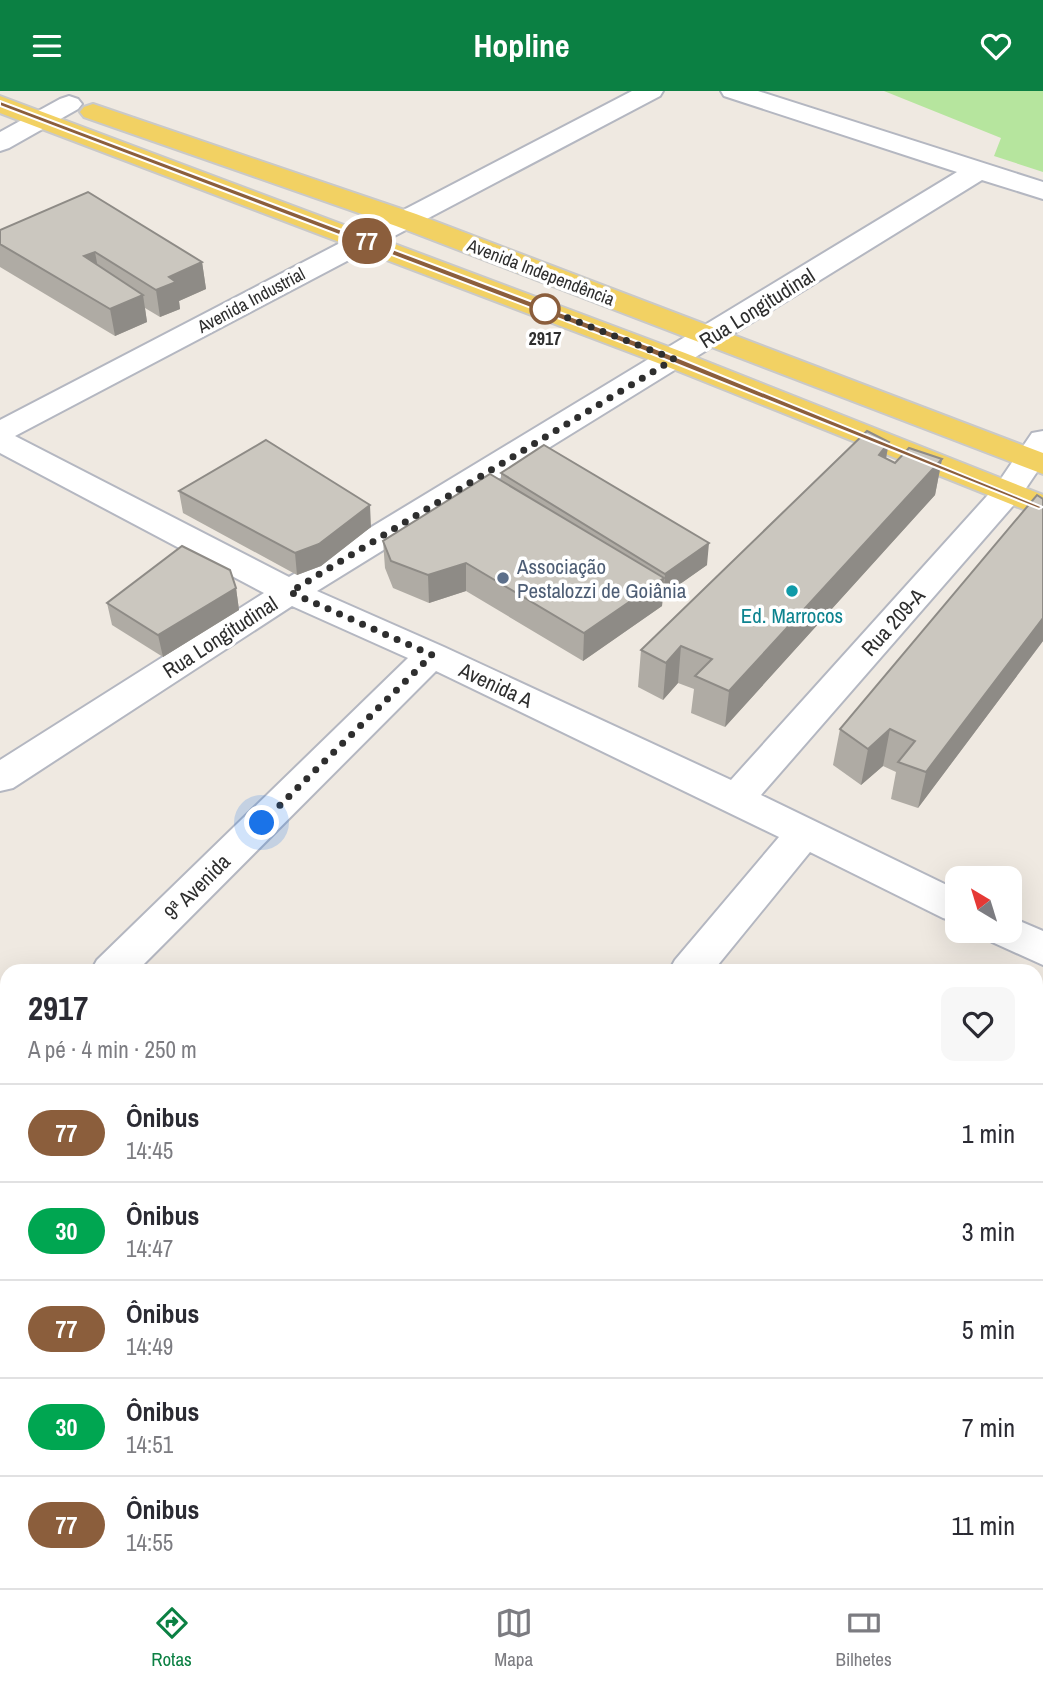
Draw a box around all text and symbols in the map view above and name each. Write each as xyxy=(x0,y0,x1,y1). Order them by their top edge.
text: Hopline xyxy=(473,24,570,67)
icon: menu xyxy=(28,27,66,65)
icon: heart xyxy=(977,27,1015,65)
line badge: 77 xyxy=(336,218,398,264)
text: 77 xyxy=(356,225,378,257)
street label: Avenida Independência xyxy=(463,232,618,312)
street label: Avenida Industrial xyxy=(192,261,309,339)
street label: Rua Longitudinal xyxy=(694,261,820,355)
marker: 2917 xyxy=(530,294,560,324)
place label: 2917 xyxy=(529,326,561,351)
place label: Associação Pestalozzi de Goiânia xyxy=(516,552,687,605)
marker: Associação Pestalozzi de Goiânia xyxy=(495,570,511,586)
street label: Rua 209-A xyxy=(855,581,932,662)
marker: Ed. Marrocos xyxy=(784,583,800,599)
street label: Rua Longitudinal xyxy=(157,589,283,685)
place label: Ed. Marrocos xyxy=(741,601,843,630)
street label: Avenida A xyxy=(454,655,538,715)
your location xyxy=(244,805,279,840)
street label: 9ª Avenida xyxy=(158,847,237,926)
north arrow xyxy=(945,866,1022,943)
map controls xyxy=(945,866,1022,943)
text: 2917 xyxy=(28,986,88,1030)
button: heart xyxy=(941,987,1015,1061)
text: A pé · 4 min · 250 m xyxy=(28,1034,197,1065)
text: Ônibus xyxy=(126,1100,199,1135)
text: 1 min xyxy=(962,1116,1015,1151)
text: 77 xyxy=(56,1117,77,1149)
text: 14:45 xyxy=(126,1135,173,1166)
text: Ônibus xyxy=(126,1198,199,1233)
text: 3 min xyxy=(962,1214,1015,1249)
text: 30 xyxy=(56,1215,77,1247)
text: 14:47 xyxy=(126,1233,173,1264)
text: Ônibus xyxy=(126,1296,199,1331)
text: 5 min xyxy=(962,1312,1015,1347)
text: 77 xyxy=(56,1313,77,1345)
text: 14:49 xyxy=(126,1331,173,1362)
text: Ônibus xyxy=(126,1394,199,1429)
text: 7 min xyxy=(962,1410,1015,1445)
text: 30 xyxy=(56,1411,77,1443)
text: 14:51 xyxy=(126,1429,173,1460)
text: Ônibus xyxy=(126,1492,199,1527)
text: 11 min xyxy=(951,1508,1015,1543)
text: 77 xyxy=(56,1509,77,1541)
text: 14:55 xyxy=(126,1527,173,1558)
tab: Rotas xyxy=(151,1604,192,1672)
tab: Mapa xyxy=(494,1604,533,1672)
tab: Bilhetes xyxy=(836,1604,892,1672)

